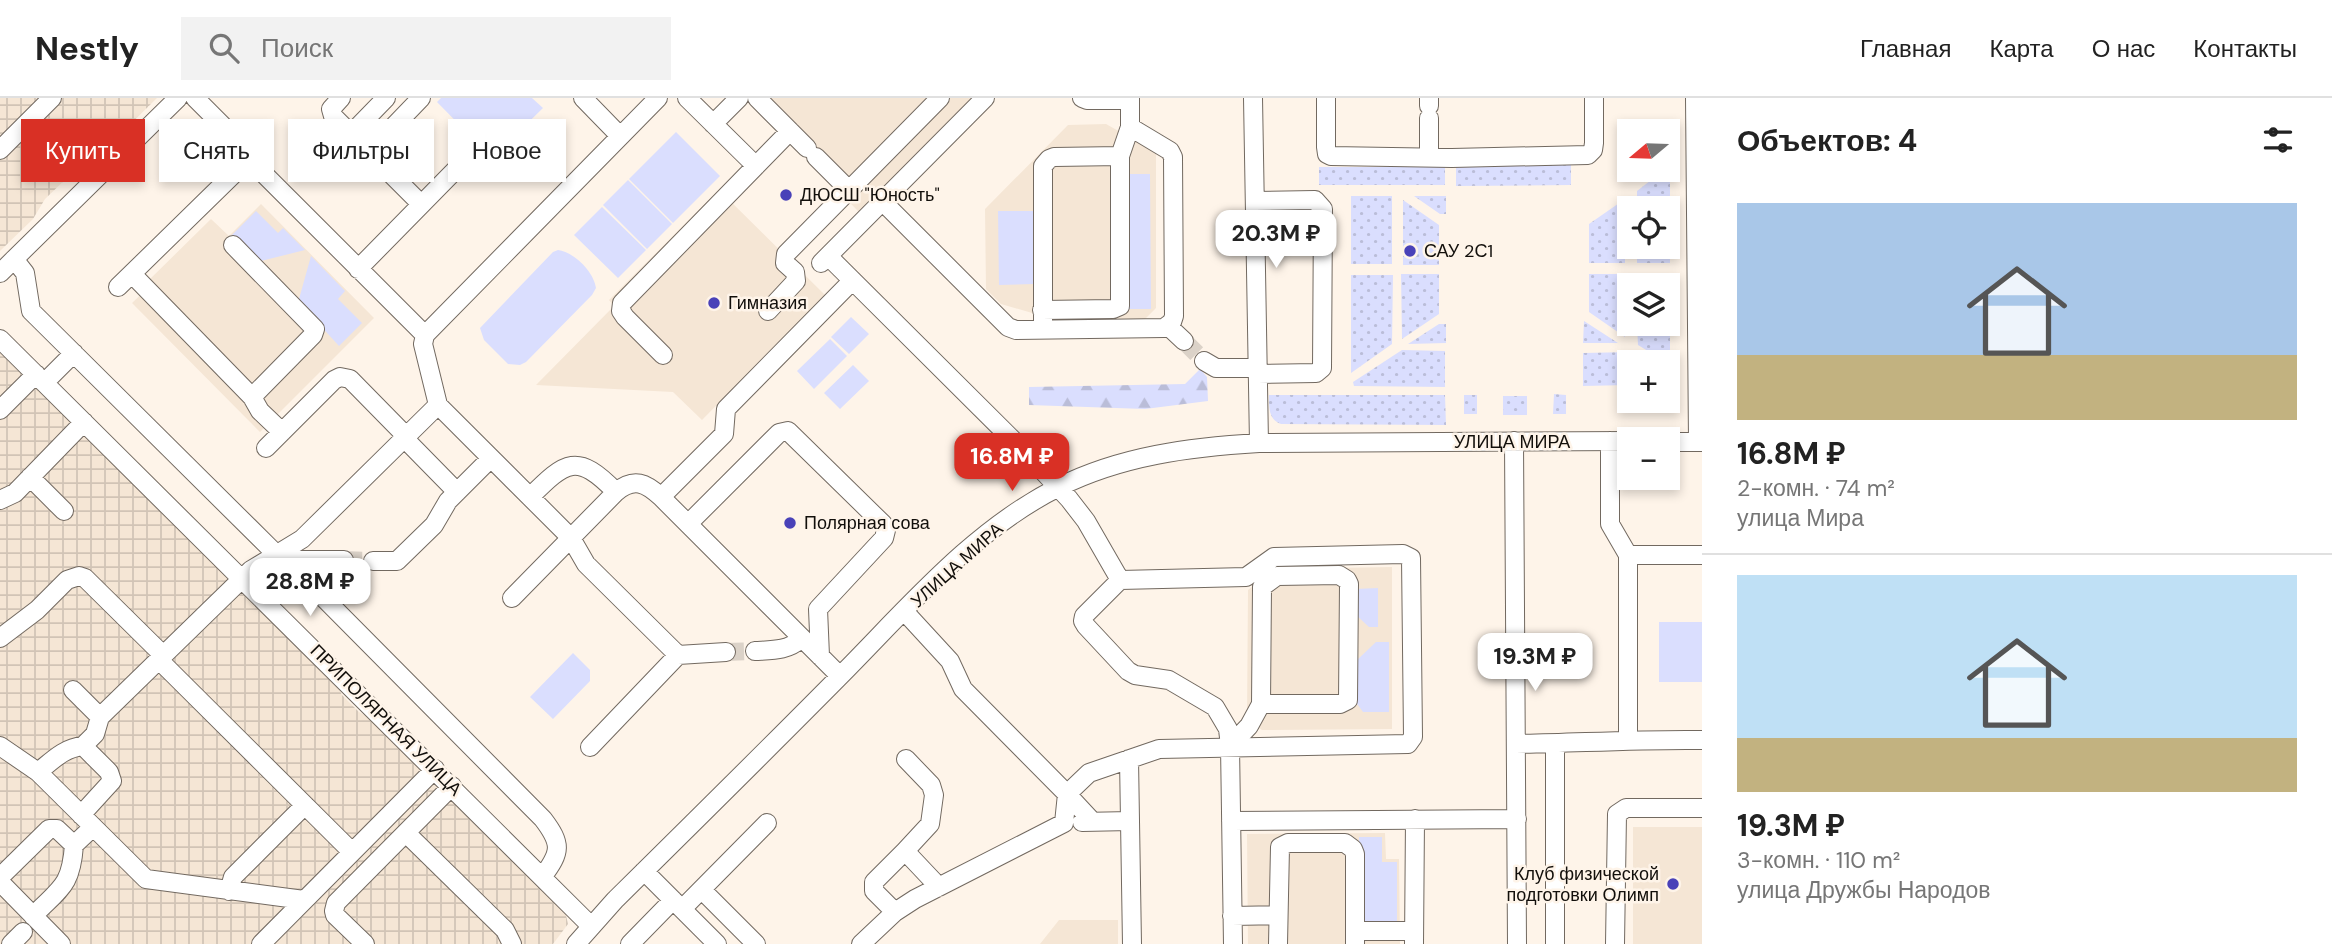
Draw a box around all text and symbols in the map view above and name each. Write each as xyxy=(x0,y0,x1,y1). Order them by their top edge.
search box xyxy=(181,17,671,80)
text: Nestly xyxy=(35,27,139,70)
icon: search xyxy=(205,29,243,67)
text: Поиск xyxy=(261,31,333,65)
text: Главная xyxy=(1860,33,1951,64)
text: Карта xyxy=(1989,33,2054,64)
text: О нас xyxy=(2092,33,2155,64)
text: Контакты xyxy=(2193,33,2297,64)
chip: Купить xyxy=(21,119,145,182)
chip: Снять xyxy=(159,119,274,182)
chip: Фильтры xyxy=(288,119,434,182)
chip: Новое xyxy=(448,119,566,182)
north arrow xyxy=(1617,119,1680,182)
map controls xyxy=(1617,119,1680,490)
text: Объектов: 4 xyxy=(1737,121,1917,160)
icon: filters xyxy=(2259,121,2297,159)
place label: ДЮСШ "Юность" xyxy=(800,183,940,207)
marker: ДЮСШ "Юность" xyxy=(778,187,794,203)
button: locate xyxy=(1617,196,1680,259)
pin: 20.3M ₽ xyxy=(1211,211,1341,270)
text: 20.3M ₽ xyxy=(1232,218,1320,248)
place label: САУ 2С1 xyxy=(1424,239,1493,263)
marker: САУ 2С1 xyxy=(1402,243,1418,259)
icon: home xyxy=(1954,248,2080,374)
button: layers xyxy=(1617,273,1680,336)
place label: Гимназия xyxy=(728,291,807,315)
marker: Гимназия xyxy=(706,295,722,311)
button: + xyxy=(1617,350,1680,413)
button: − xyxy=(1617,427,1680,490)
street label: УЛИЦА МИРА xyxy=(1454,430,1570,454)
pin: 16.8M ₽ xyxy=(947,434,1077,493)
text: 16.8M ₽ xyxy=(1737,434,1846,473)
text: 16.8M ₽ xyxy=(970,441,1054,471)
text: 2-комн. · 74 m² xyxy=(1737,473,1895,503)
text: улица Мира xyxy=(1737,503,1864,533)
place label: Полярная сова xyxy=(804,511,931,535)
marker: Полярная сова xyxy=(782,515,798,531)
street label: УЛИЦА МИРА xyxy=(906,517,1008,613)
pin: 28.8M ₽ xyxy=(245,559,375,618)
text: 28.8M ₽ xyxy=(266,566,354,596)
icon: home xyxy=(1954,620,2080,746)
pin: 19.3M ₽ xyxy=(1470,634,1600,693)
street label: ПРИПОЛЯРНАЯ УЛИЦА xyxy=(305,639,467,801)
text: 19.3M ₽ xyxy=(1494,641,1576,671)
text: 19.3M ₽ xyxy=(1737,806,1845,845)
text: 3-комн. · 110 m² xyxy=(1737,845,1900,875)
place label: Клуб физической подготовки Олимп xyxy=(1507,862,1659,907)
text: улица Дружбы Народов xyxy=(1737,875,1991,905)
marker: Клуб физической подготовки Олимп xyxy=(1665,876,1681,892)

